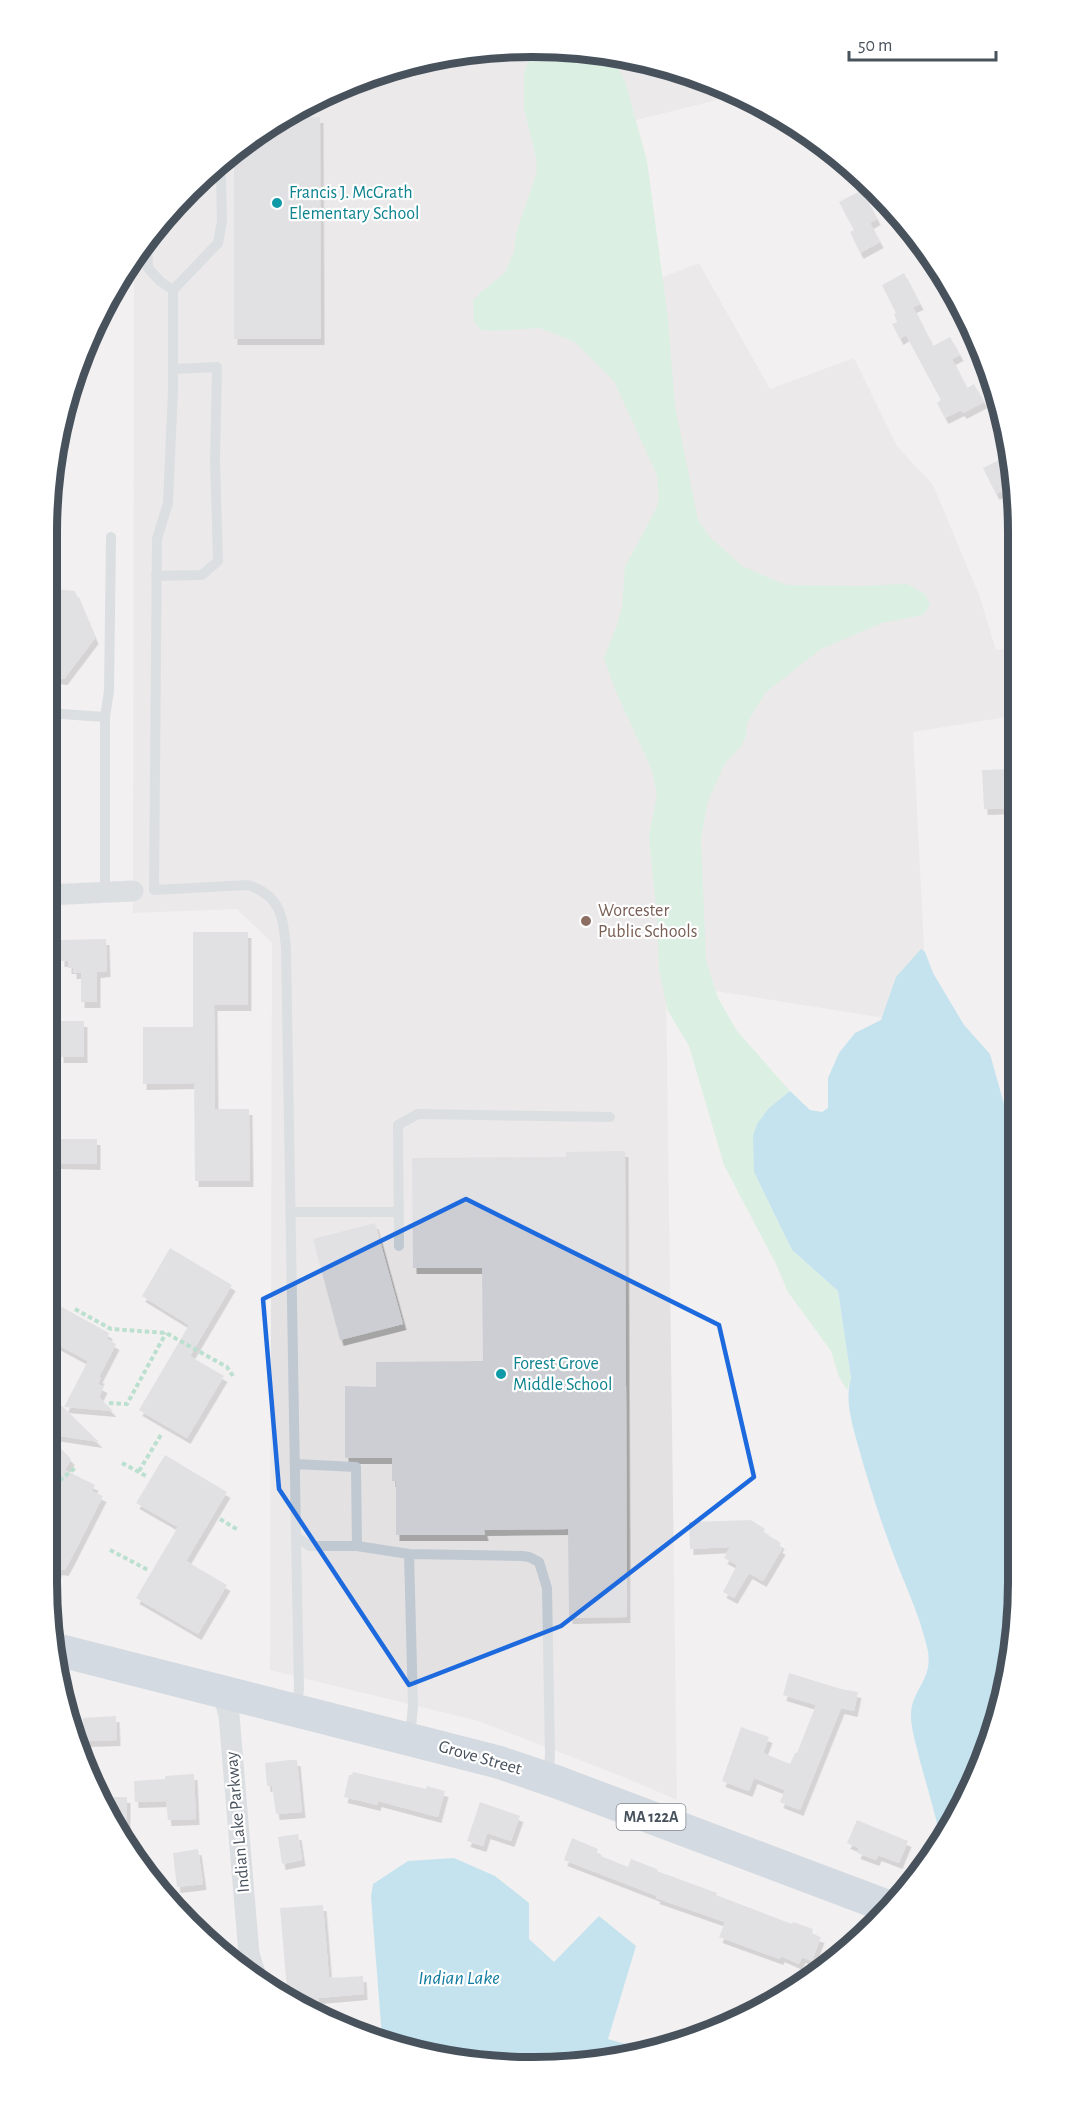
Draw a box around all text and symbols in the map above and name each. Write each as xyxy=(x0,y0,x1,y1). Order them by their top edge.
scale bar xyxy=(849,24,996,62)
text: 50 m xyxy=(858,37,892,55)
place label: Francis J. McGrath Elementary School xyxy=(289,184,420,223)
marker: Francis J. McGrath Elementary School xyxy=(270,196,284,210)
place label: Worcester Public Schools xyxy=(598,902,697,941)
marker: Worcester Public Schools xyxy=(579,914,593,928)
place label: Forest Grove Middle School xyxy=(513,1355,612,1394)
marker: Forest Grove Middle School xyxy=(494,1367,508,1381)
street label: Grove Street xyxy=(436,1738,524,1779)
street label: Indian Lake Parkway xyxy=(223,1750,253,1893)
road number: MA 122A xyxy=(616,1804,686,1830)
water label: Indian Lake xyxy=(418,1968,500,1988)

